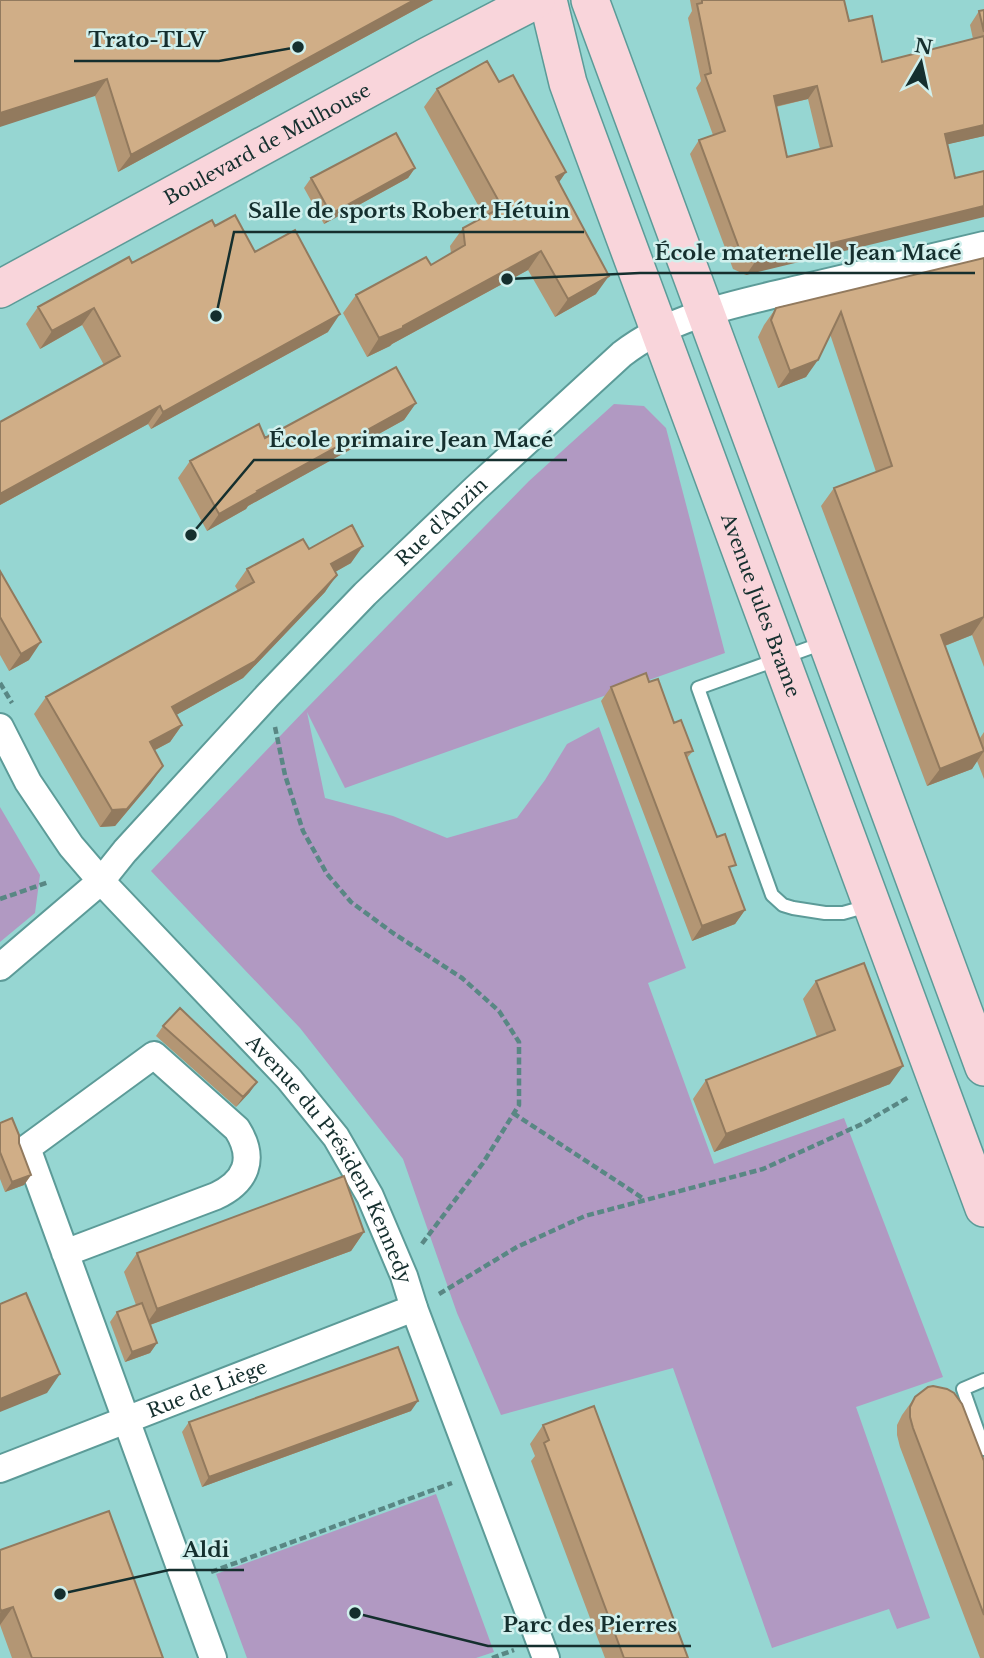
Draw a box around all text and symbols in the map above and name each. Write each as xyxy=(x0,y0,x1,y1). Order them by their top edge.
callout: Trato-TLV xyxy=(74,19,219,61)
text: Trato-TLV xyxy=(88,27,207,53)
north arrow xyxy=(886,28,956,98)
text: N xyxy=(913,34,934,59)
street label: Boulevard de Mulhouse xyxy=(160,78,374,209)
callout: Salle de sports Robert Hétuin xyxy=(234,190,584,232)
text: Salle de sports Robert Hétuin xyxy=(248,198,570,224)
callout: École maternelle Jean Macé xyxy=(640,231,975,273)
text: École maternelle Jean Macé xyxy=(654,240,962,266)
callout: École primaire Jean Macé xyxy=(254,418,567,460)
text: École primaire Jean Macé xyxy=(269,427,553,453)
street label: Rue d'Anzin xyxy=(391,472,492,570)
street label: Avenue Jules Brame xyxy=(716,509,805,700)
street label: Avenue du Président Kennedy xyxy=(241,1029,417,1286)
street label: Rue de Liège xyxy=(144,1355,270,1422)
callout: Aldi xyxy=(169,1528,244,1570)
text: Aldi xyxy=(182,1537,230,1563)
callout: Parc des Pierres xyxy=(488,1604,691,1646)
text: Parc des Pierres xyxy=(503,1612,678,1638)

